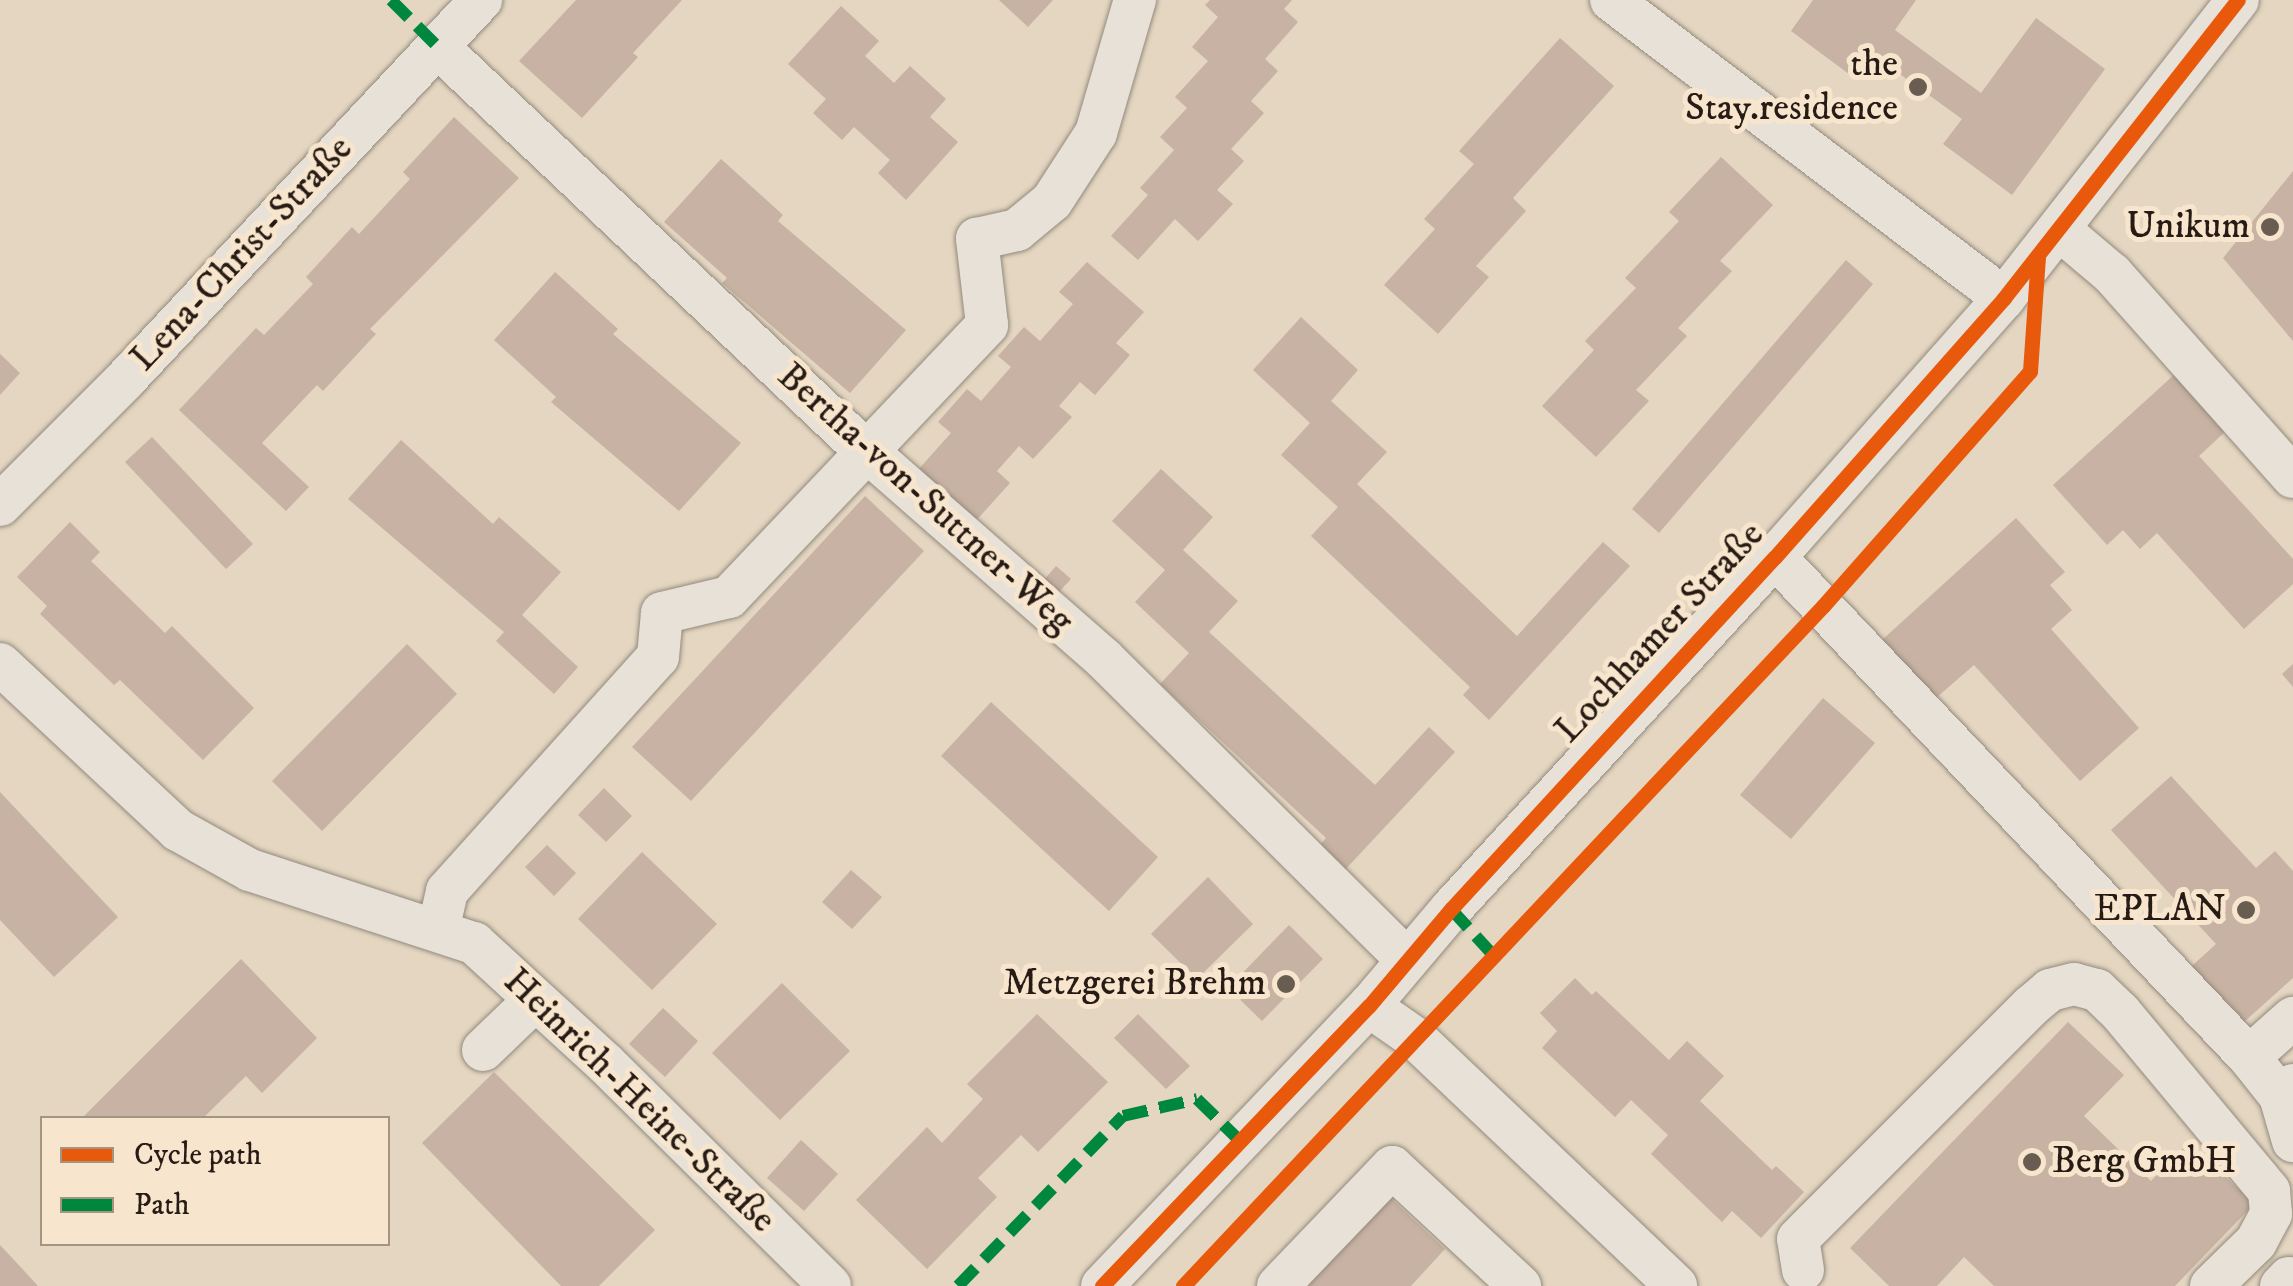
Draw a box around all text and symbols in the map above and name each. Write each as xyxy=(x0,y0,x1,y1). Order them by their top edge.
place label: the Stay.residence xyxy=(1685,42,1898,132)
marker: the Stay.residence xyxy=(1907,76,1929,98)
street label: Lena-Christ-Straße xyxy=(121,127,363,381)
place label: Unikum xyxy=(2126,204,2250,250)
marker: Unikum xyxy=(2259,216,2281,238)
street label: Bertha-von-Suttner-Weg xyxy=(768,354,1082,644)
street label: Lochhamer Straße xyxy=(1546,513,1774,753)
place label: EPLAN xyxy=(2094,887,2226,933)
marker: EPLAN xyxy=(2235,899,2257,921)
street label: Heinrich-Heine-Straße xyxy=(493,959,785,1243)
place label: Metzgerei Brehm xyxy=(1003,961,1266,1007)
marker: Metzgerei Brehm xyxy=(1275,973,1297,995)
legend xyxy=(40,1116,390,1246)
text: Cycle path xyxy=(134,1137,262,1174)
place label: Berg GmbH xyxy=(2052,1139,2237,1185)
marker: Berg GmbH xyxy=(2021,1151,2043,1173)
text: Path xyxy=(134,1187,190,1224)

